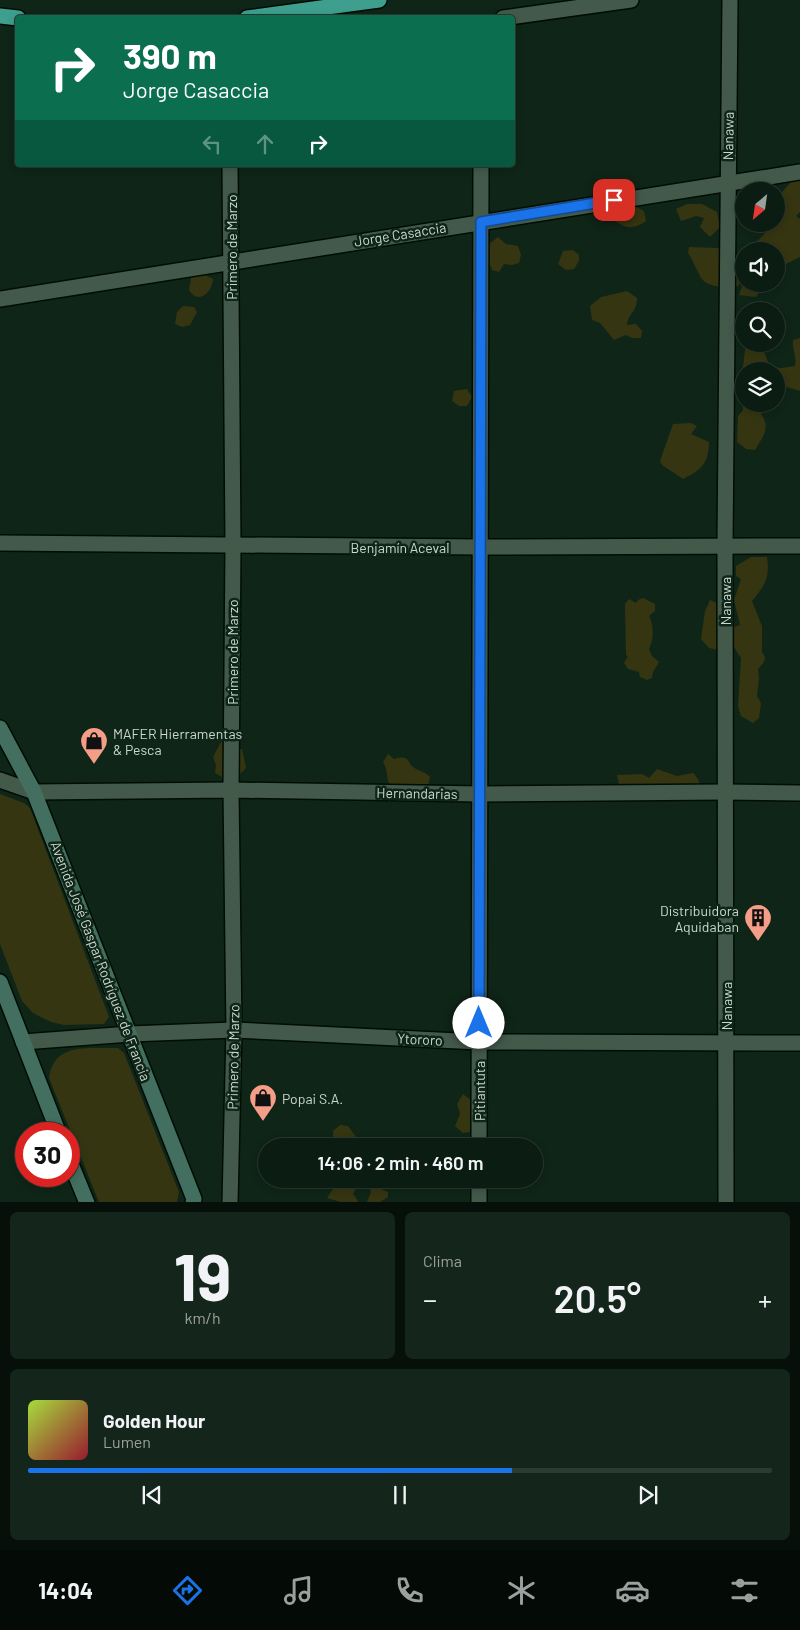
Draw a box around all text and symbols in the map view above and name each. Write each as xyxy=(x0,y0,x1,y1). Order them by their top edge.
text: 390 m xyxy=(123,34,217,76)
icon: right xyxy=(40,35,105,100)
text: Jorge Casaccia xyxy=(123,76,269,102)
street label: Nanawa xyxy=(719,112,737,160)
icon: left xyxy=(198,130,226,158)
icon: ahead xyxy=(251,130,279,158)
icon: right xyxy=(304,130,332,158)
pin xyxy=(593,179,635,221)
north arrow xyxy=(735,182,785,232)
map controls xyxy=(735,182,785,412)
icon: arrive xyxy=(600,186,628,214)
street label: Primero de Marzo xyxy=(223,194,240,300)
street label: Jorge Casaccia xyxy=(353,218,447,250)
button: sound xyxy=(735,242,785,292)
button: search xyxy=(735,302,785,352)
button: layers xyxy=(735,362,785,412)
street label: Benjamín Aceval xyxy=(351,539,449,556)
street label: Nanawa xyxy=(717,577,734,625)
street label: Primero de Marzo xyxy=(224,599,241,705)
place label: MAFER Hierramentas & Pesca xyxy=(113,725,243,758)
shop icon: MAFER Hierramentas & Pesca xyxy=(79,726,109,765)
street label: Hernandarias xyxy=(376,784,458,802)
street label: Avenida José Gaspar Rodríguez de Francia xyxy=(47,839,155,1083)
place label: Distribuidora Aquidaban xyxy=(660,902,739,935)
building icon: Distribuidora Aquidaban xyxy=(743,903,773,942)
street label: Nanawa xyxy=(718,982,735,1030)
position arrow xyxy=(452,996,504,1048)
street label: Primero de Marzo xyxy=(224,1004,242,1110)
street label: Ytororo xyxy=(397,1029,443,1049)
street label: Pitiantuta xyxy=(471,1061,488,1121)
shop icon: Popai S.A. xyxy=(248,1083,278,1122)
place label: Popai S.A. xyxy=(282,1090,343,1107)
speed limit sign: 30 xyxy=(15,1122,80,1187)
text: 14:06 · 2 min · 460 m xyxy=(318,1151,483,1174)
text: 19 xyxy=(174,1236,231,1314)
text: Clima xyxy=(423,1251,462,1270)
text: 20.5° xyxy=(554,1275,641,1321)
text: − xyxy=(423,1282,437,1316)
text: + xyxy=(758,1282,772,1316)
text: km/h xyxy=(184,1308,221,1327)
text: Golden Hour xyxy=(103,1409,205,1432)
text: Lumen xyxy=(103,1432,151,1451)
icon: previous xyxy=(138,1481,166,1509)
icon: pause xyxy=(386,1481,414,1509)
icon: next xyxy=(634,1481,662,1509)
icon: directions xyxy=(170,1573,205,1608)
icon: music xyxy=(281,1573,316,1608)
icon: phone xyxy=(392,1573,427,1608)
icon: climate xyxy=(504,1573,539,1608)
icon: car xyxy=(615,1573,650,1608)
icon: filters xyxy=(727,1573,762,1608)
text: 14:04 xyxy=(38,1577,93,1603)

